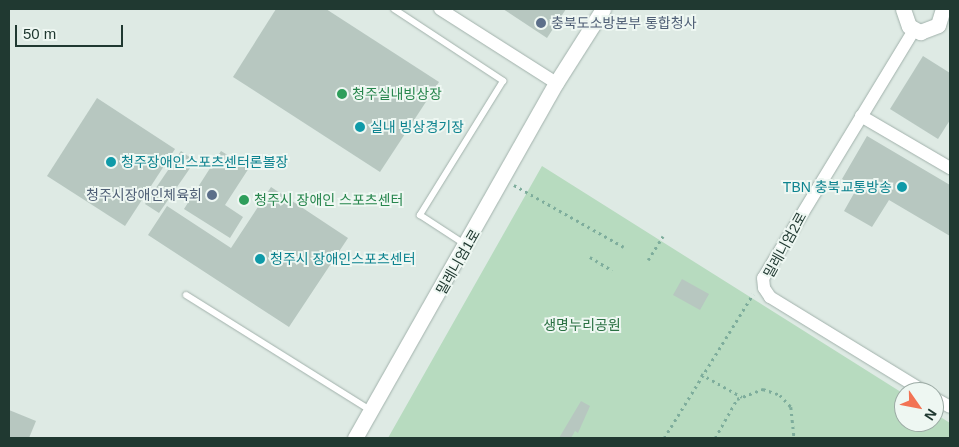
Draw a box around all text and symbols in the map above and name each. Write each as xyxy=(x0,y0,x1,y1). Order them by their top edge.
scale bar xyxy=(18,15,125,47)
place label: 충북도소방본부 통합청사 xyxy=(551,15,697,31)
marker: 충북도소방본부 통합청사 xyxy=(535,17,547,29)
text: 50 m xyxy=(23,25,56,42)
place label: 청주실내빙상장 xyxy=(352,86,442,102)
marker: 청주실내빙상장 xyxy=(336,88,348,100)
place label: 실내 빙상경기장 xyxy=(370,119,464,135)
marker: 실내 빙상경기장 xyxy=(354,121,366,133)
place label: 청주장애인스포츠센터론볼장 xyxy=(121,154,288,170)
marker: 청주장애인스포츠센터론볼장 xyxy=(105,156,117,168)
place label: TBN 충북교통방송 xyxy=(783,179,892,195)
marker: TBN 충북교통방송 xyxy=(896,181,908,193)
place label: 청주시장애인체육회 xyxy=(86,187,202,203)
marker: 청주시장애인체육회 xyxy=(206,189,218,201)
place label: 청주시 장애인 스포츠센터 xyxy=(254,192,403,208)
marker: 청주시 장애인 스포츠센터 xyxy=(238,194,250,206)
street label: 밀레니엄2로 xyxy=(760,209,810,281)
street label: 밀레니엄1로 xyxy=(433,227,483,297)
place label: 청주시 장애인스포츠센터 xyxy=(270,251,416,267)
marker: 청주시 장애인스포츠센터 xyxy=(254,253,266,265)
park label: 생명누리공원 xyxy=(543,317,621,333)
north arrow xyxy=(894,382,944,432)
text: N xyxy=(921,406,940,423)

